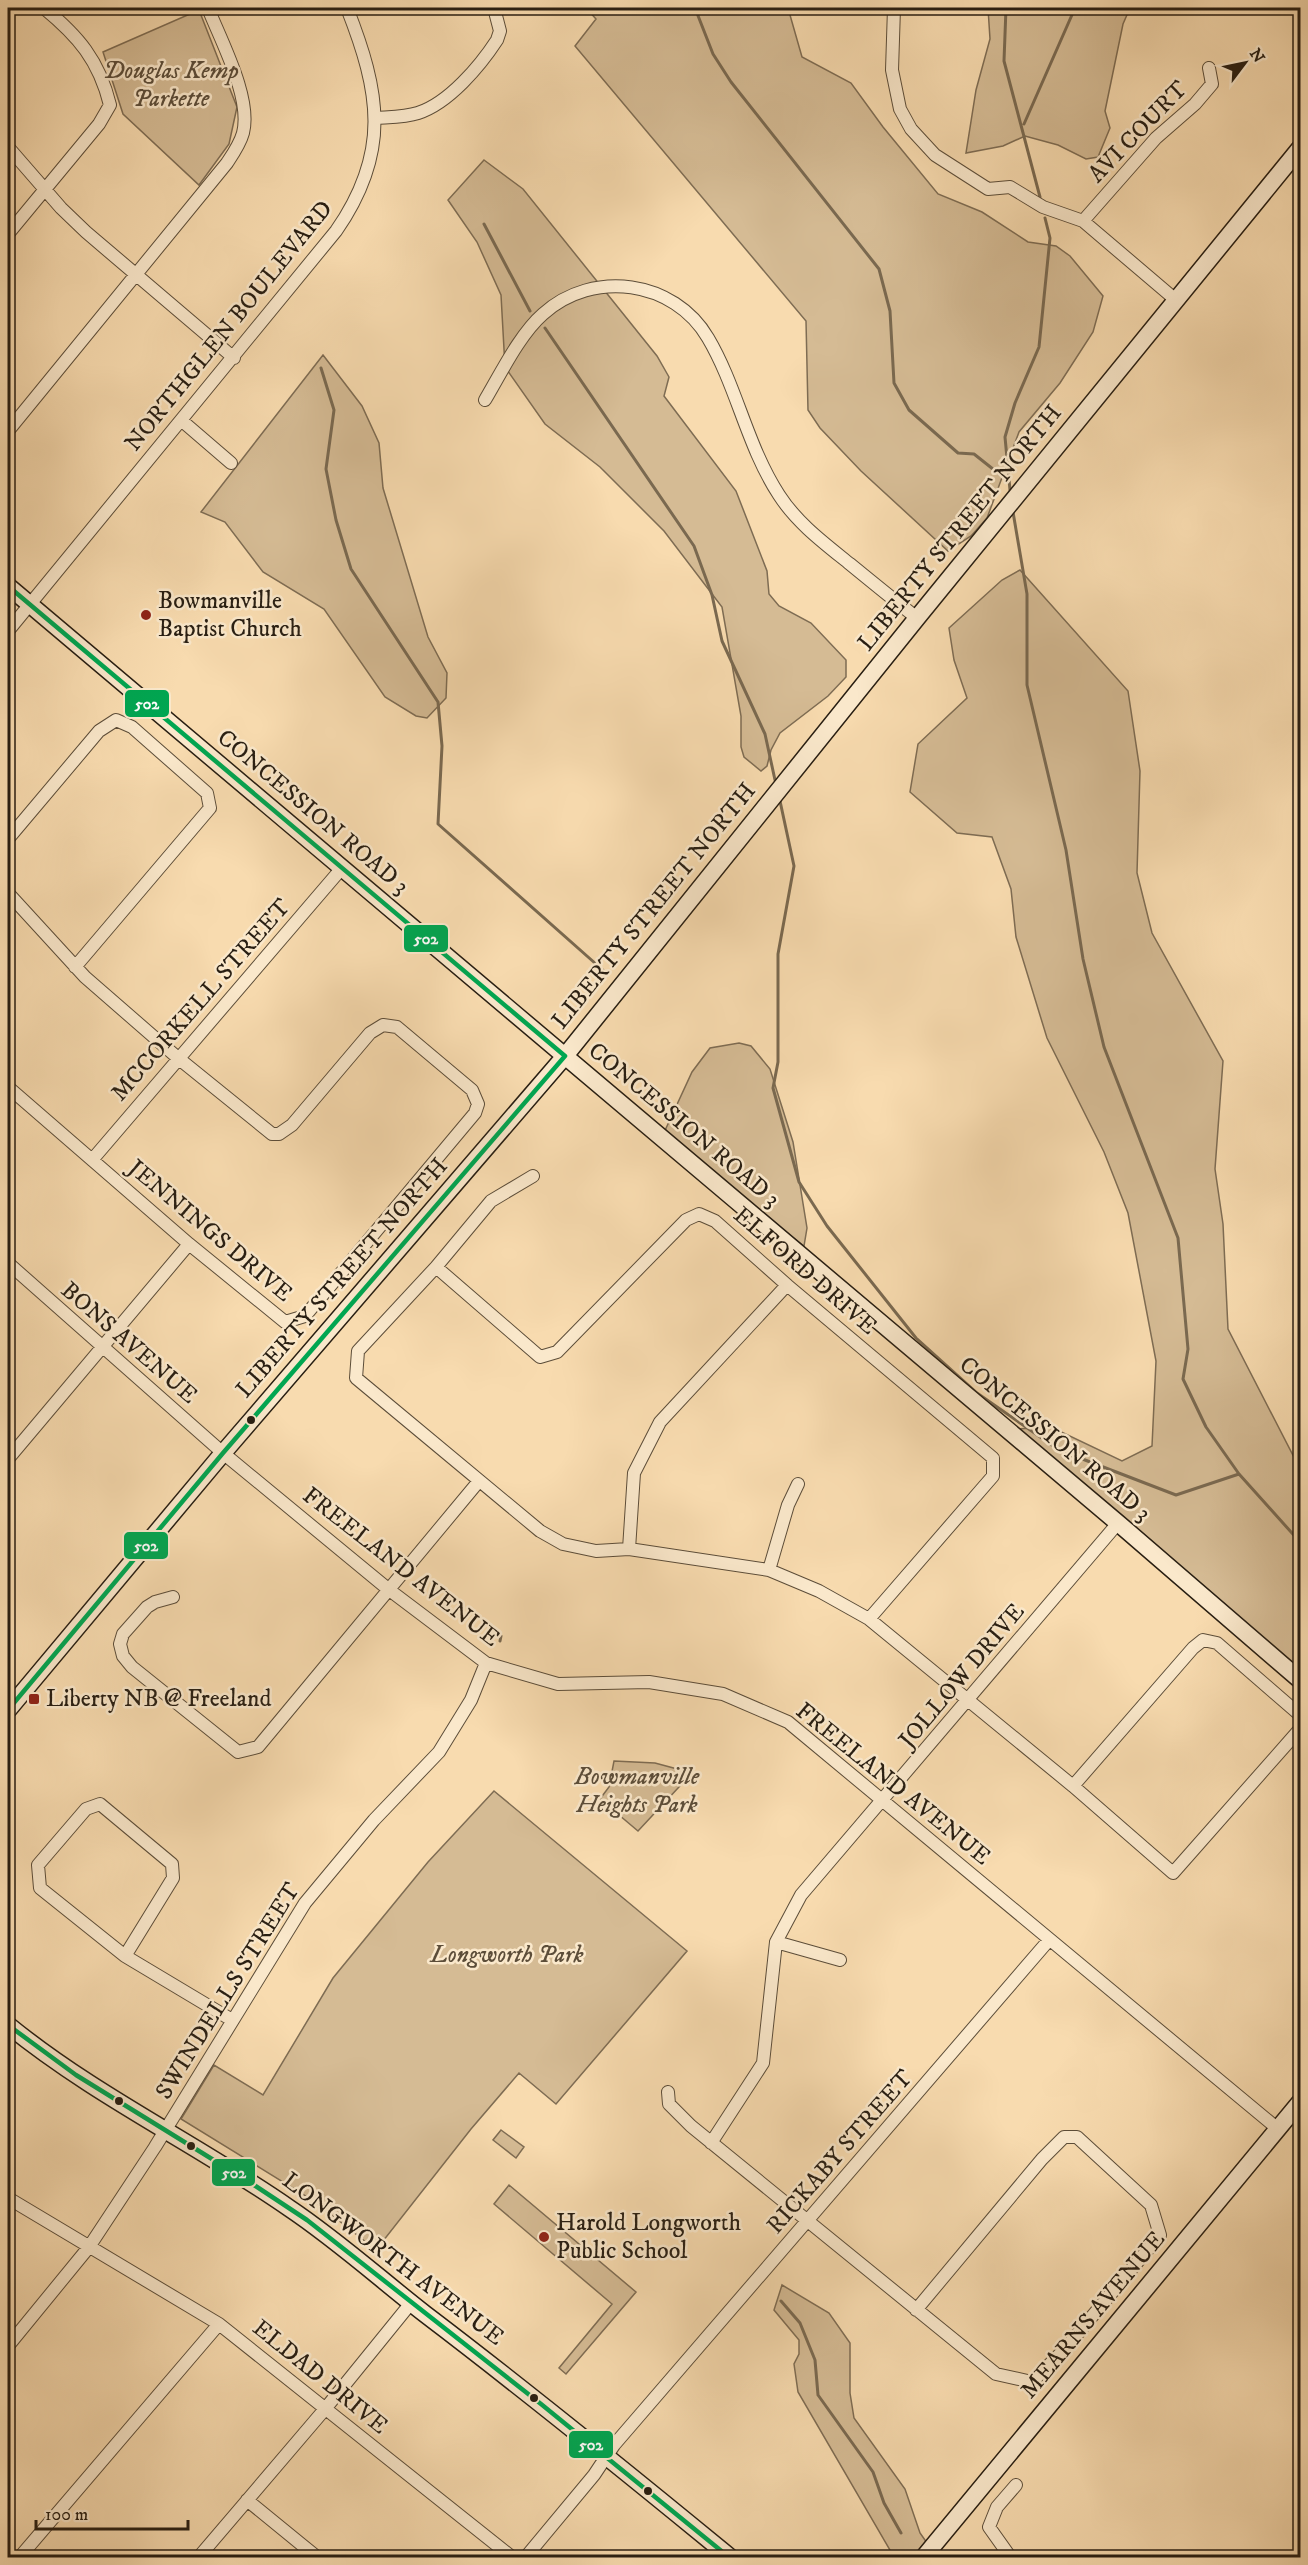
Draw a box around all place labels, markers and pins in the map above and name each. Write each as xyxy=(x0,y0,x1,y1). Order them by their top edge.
place label: Bowmanville Baptist Church xyxy=(158,586,302,644)
marker: Bowmanville Baptist Church xyxy=(139,608,153,622)
unlabelled marker xyxy=(245,1414,257,1426)
place label: Liberty NB @ Freeland xyxy=(46,1684,271,1714)
marker: Liberty NB @ Freeland xyxy=(27,1692,41,1706)
unlabelled marker xyxy=(113,2095,125,2107)
unlabelled marker xyxy=(185,2140,197,2152)
place label: Harold Longworth Public School xyxy=(556,2208,741,2266)
marker: Harold Longworth Public School xyxy=(537,2230,551,2244)
unlabelled marker xyxy=(528,2392,540,2404)
unlabelled marker xyxy=(642,2485,654,2497)

